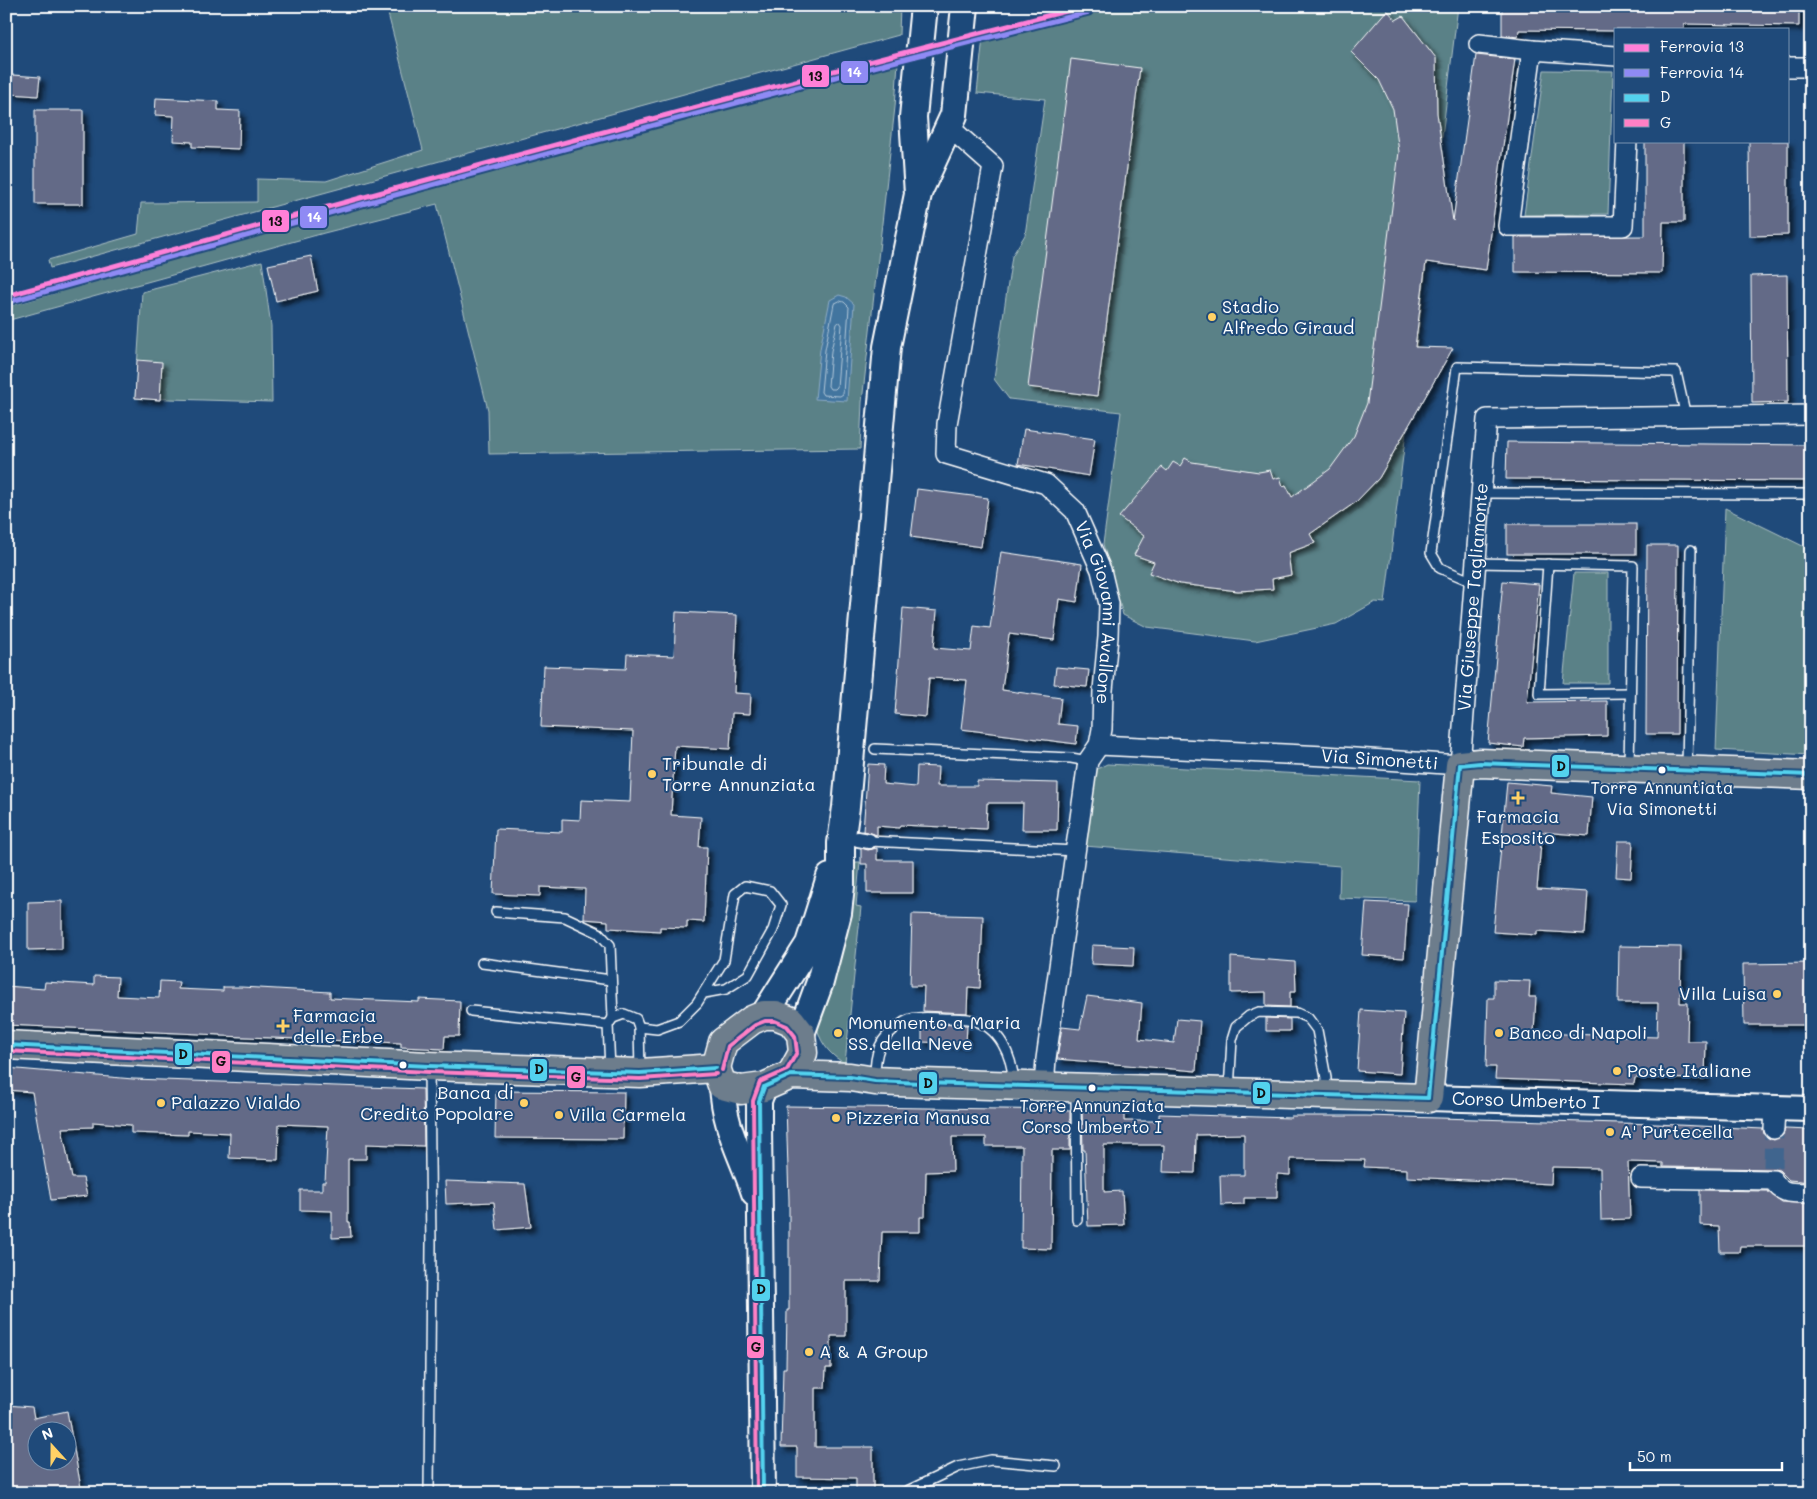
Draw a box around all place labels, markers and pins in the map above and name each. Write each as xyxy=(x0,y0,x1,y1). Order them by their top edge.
place label: Stadio Alfredo Giraud xyxy=(1222,294,1354,339)
marker: Stadio Alfredo Giraud xyxy=(1206,311,1218,323)
place label: Tribunale di Torre Annunziata xyxy=(662,751,816,796)
marker: Torre Annuntiata Via Simonetti xyxy=(1657,765,1667,775)
marker: Tribunale di Torre Annunziata xyxy=(646,768,658,780)
place label: Torre Annuntiata Via Simonetti xyxy=(1590,776,1734,819)
marker: Farmacia Esposito xyxy=(1512,792,1524,804)
place label: Farmacia Esposito xyxy=(1476,804,1560,849)
place label: Villa Luisa xyxy=(1679,981,1767,1005)
marker: Villa Luisa xyxy=(1771,988,1783,1000)
place label: Farmacia delle Erbe xyxy=(293,1003,383,1048)
place label: Monumento a Maria SS. della Neve xyxy=(848,1010,1021,1055)
marker: Farmacia delle Erbe xyxy=(277,1020,289,1032)
place label: Banco di Napoli xyxy=(1509,1020,1647,1044)
marker: Monumento a Maria SS. della Neve xyxy=(832,1027,844,1039)
marker: Banco di Napoli xyxy=(1493,1027,1505,1039)
place label: Poste Italiane xyxy=(1627,1058,1752,1082)
unlabelled marker xyxy=(398,1060,408,1070)
marker: Poste Italiane xyxy=(1611,1065,1623,1077)
place label: Banca di Credito Popolare xyxy=(360,1080,514,1125)
marker: Torre Annunziata Corso Umberto I xyxy=(1087,1083,1097,1093)
place label: Palazzo Vialdo xyxy=(171,1090,301,1114)
place label: Torre Annunziata Corso Umberto I xyxy=(1019,1094,1165,1137)
marker: Palazzo Vialdo xyxy=(155,1097,167,1109)
marker: Banca di Credito Popolare xyxy=(518,1097,530,1109)
place label: Villa Carmela xyxy=(569,1102,686,1126)
place label: Pizzeria Manusa xyxy=(846,1105,991,1129)
marker: Villa Carmela xyxy=(553,1109,565,1121)
marker: Pizzeria Manusa xyxy=(830,1112,842,1124)
place label: A' Purtecella xyxy=(1620,1119,1733,1143)
marker: A' Purtecella xyxy=(1604,1126,1616,1138)
place label: A & A Group xyxy=(819,1339,928,1363)
marker: A & A Group xyxy=(803,1346,815,1358)

